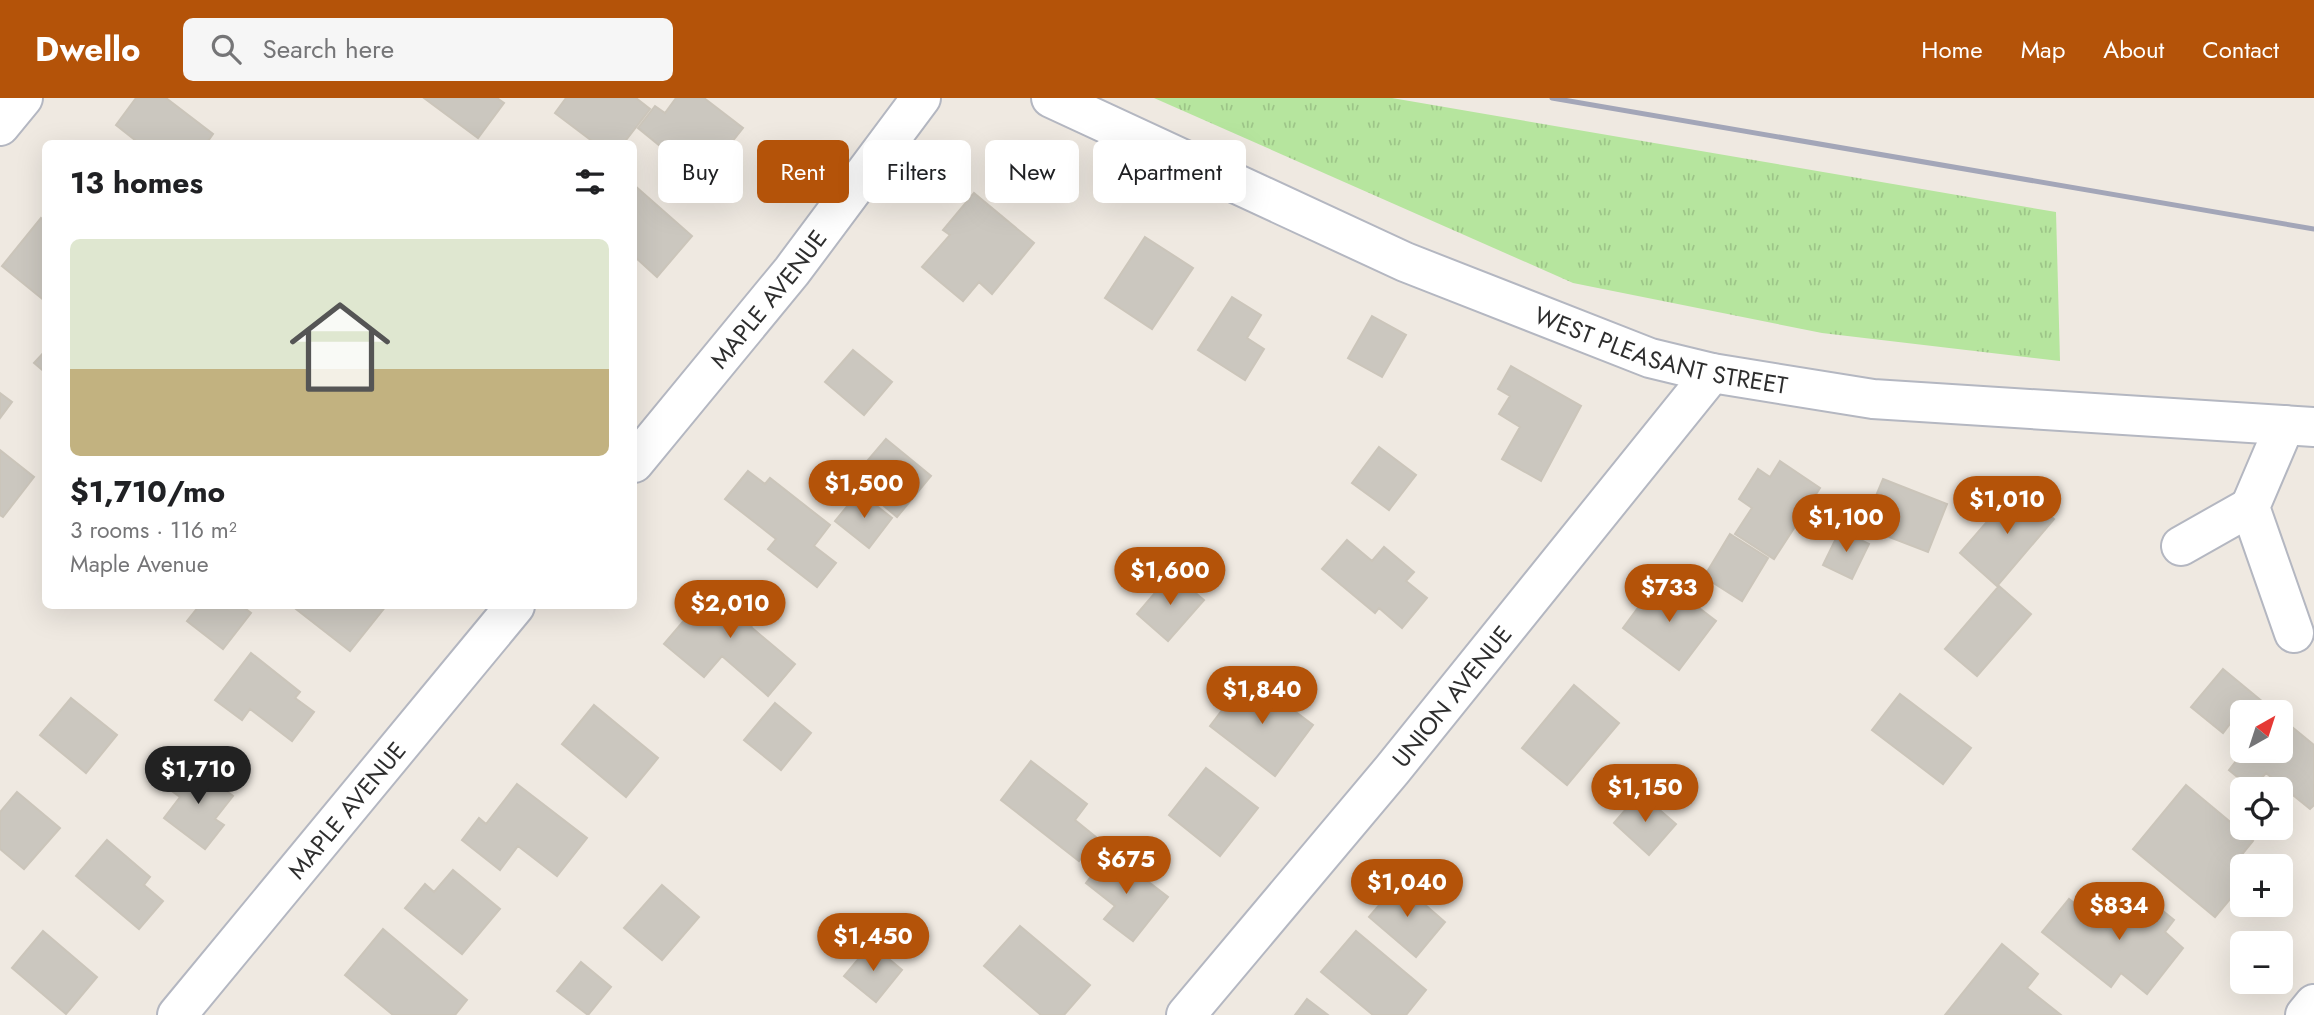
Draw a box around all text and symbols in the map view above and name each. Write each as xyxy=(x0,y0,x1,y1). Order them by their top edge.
search box xyxy=(183,18,673,81)
text: Dwello xyxy=(35,26,141,73)
icon: search xyxy=(207,30,245,68)
text: Search here xyxy=(263,30,394,68)
text: Home xyxy=(1921,32,1983,67)
text: Map xyxy=(2021,32,2065,67)
text: About xyxy=(2103,32,2164,67)
text: Contact xyxy=(2202,32,2279,67)
chip: Buy xyxy=(658,140,743,203)
chip: Rent xyxy=(757,140,849,203)
chip: Filters xyxy=(863,140,971,203)
chip: New xyxy=(985,140,1079,203)
chip: Apartment xyxy=(1093,140,1246,203)
text: 13 homes xyxy=(70,161,203,204)
icon: filters xyxy=(571,163,609,201)
street label: MAPLE AVENUE xyxy=(701,222,835,376)
icon: home xyxy=(277,284,403,410)
street label: WEST PLEASANT STREET xyxy=(1529,297,1790,402)
pin: $1,500 xyxy=(807,460,921,520)
text: $1,500 xyxy=(825,466,903,500)
text: $1,710/mo xyxy=(70,470,225,513)
pin: $1,010 xyxy=(1950,476,2064,536)
text: $1,010 xyxy=(1969,482,2045,516)
pin: $1,100 xyxy=(1789,494,1903,554)
text: $1,100 xyxy=(1808,500,1884,534)
text: 3 rooms · 116 m² xyxy=(70,513,237,547)
text: Maple Avenue xyxy=(70,547,208,581)
pin: $1,600 xyxy=(1113,547,1227,607)
text: $1,600 xyxy=(1130,553,1210,587)
pin: $733 xyxy=(1628,564,1710,624)
text: $733 xyxy=(1641,570,1697,604)
pin: $2,010 xyxy=(673,580,787,640)
text: $2,010 xyxy=(690,586,770,620)
street label: UNION AVENUE xyxy=(1383,618,1520,775)
pin: $1,840 xyxy=(1205,666,1319,726)
text: $1,840 xyxy=(1222,672,1302,706)
north arrow xyxy=(2230,700,2292,763)
map controls xyxy=(2230,700,2293,994)
street label: MAPLE AVENUE xyxy=(279,734,414,886)
pin: $1,710 xyxy=(141,746,255,806)
text: $1,710 xyxy=(161,752,235,786)
pin: $1,150 xyxy=(1588,764,1702,824)
text: $1,150 xyxy=(1607,770,1683,804)
button: locate xyxy=(2230,777,2293,840)
pin: $675 xyxy=(1085,836,1167,896)
text: $675 xyxy=(1097,842,1155,876)
button: + xyxy=(2230,854,2293,917)
pin: $1,040 xyxy=(1350,860,1464,919)
text: $1,040 xyxy=(1367,865,1447,899)
pin: $834 xyxy=(2078,882,2160,942)
text: $834 xyxy=(2089,888,2149,922)
pin: $1,450 xyxy=(816,914,930,973)
text: $1,450 xyxy=(833,919,913,953)
button: − xyxy=(2230,931,2293,994)

